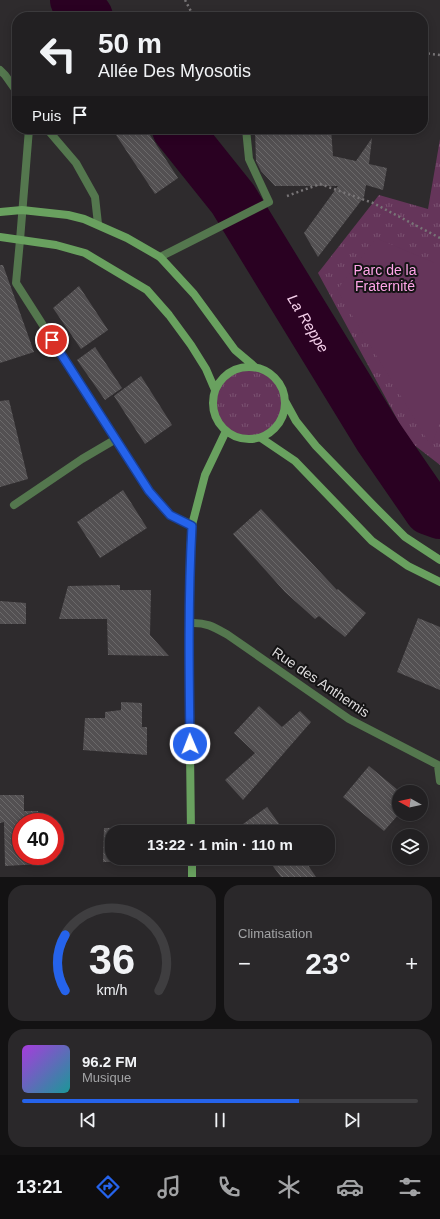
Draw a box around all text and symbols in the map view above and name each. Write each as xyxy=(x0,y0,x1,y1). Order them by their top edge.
icon: left xyxy=(32,28,84,80)
text: 50 m xyxy=(98,28,162,59)
text: Allée Des Myosotis xyxy=(98,61,251,81)
icon: arrive xyxy=(69,104,91,126)
text: Puis xyxy=(32,107,61,124)
park label: Parc de la Fraternité xyxy=(353,262,417,294)
water label: La Reppe xyxy=(285,291,333,355)
pin xyxy=(35,323,69,357)
icon: arrive xyxy=(41,329,63,351)
street label: Rue des Anthemis xyxy=(269,644,373,720)
position arrow xyxy=(169,723,211,765)
north arrow xyxy=(392,785,428,821)
map controls xyxy=(392,785,428,865)
speed limit sign: 40 xyxy=(12,813,64,865)
button: layers xyxy=(392,829,428,865)
text: 13:22 · 1 min · 110 m xyxy=(147,836,293,853)
text: Climatisation xyxy=(238,926,312,941)
text: 36 xyxy=(89,936,135,983)
text: 23° xyxy=(305,947,351,980)
text: − xyxy=(238,951,251,976)
text: + xyxy=(405,951,418,976)
text: km/h xyxy=(97,982,128,998)
text: 96.2 FM xyxy=(82,1053,137,1070)
text: Musique xyxy=(82,1070,131,1085)
icon: previous xyxy=(77,1109,99,1131)
icon: pause xyxy=(209,1109,231,1131)
icon: next xyxy=(341,1109,363,1131)
icon: directions xyxy=(94,1173,122,1201)
icon: music xyxy=(155,1173,183,1201)
icon: phone xyxy=(215,1173,243,1201)
icon: climate xyxy=(275,1173,303,1201)
icon: car xyxy=(336,1173,364,1201)
icon: filters xyxy=(396,1173,424,1201)
text: 13:21 xyxy=(16,1177,62,1197)

